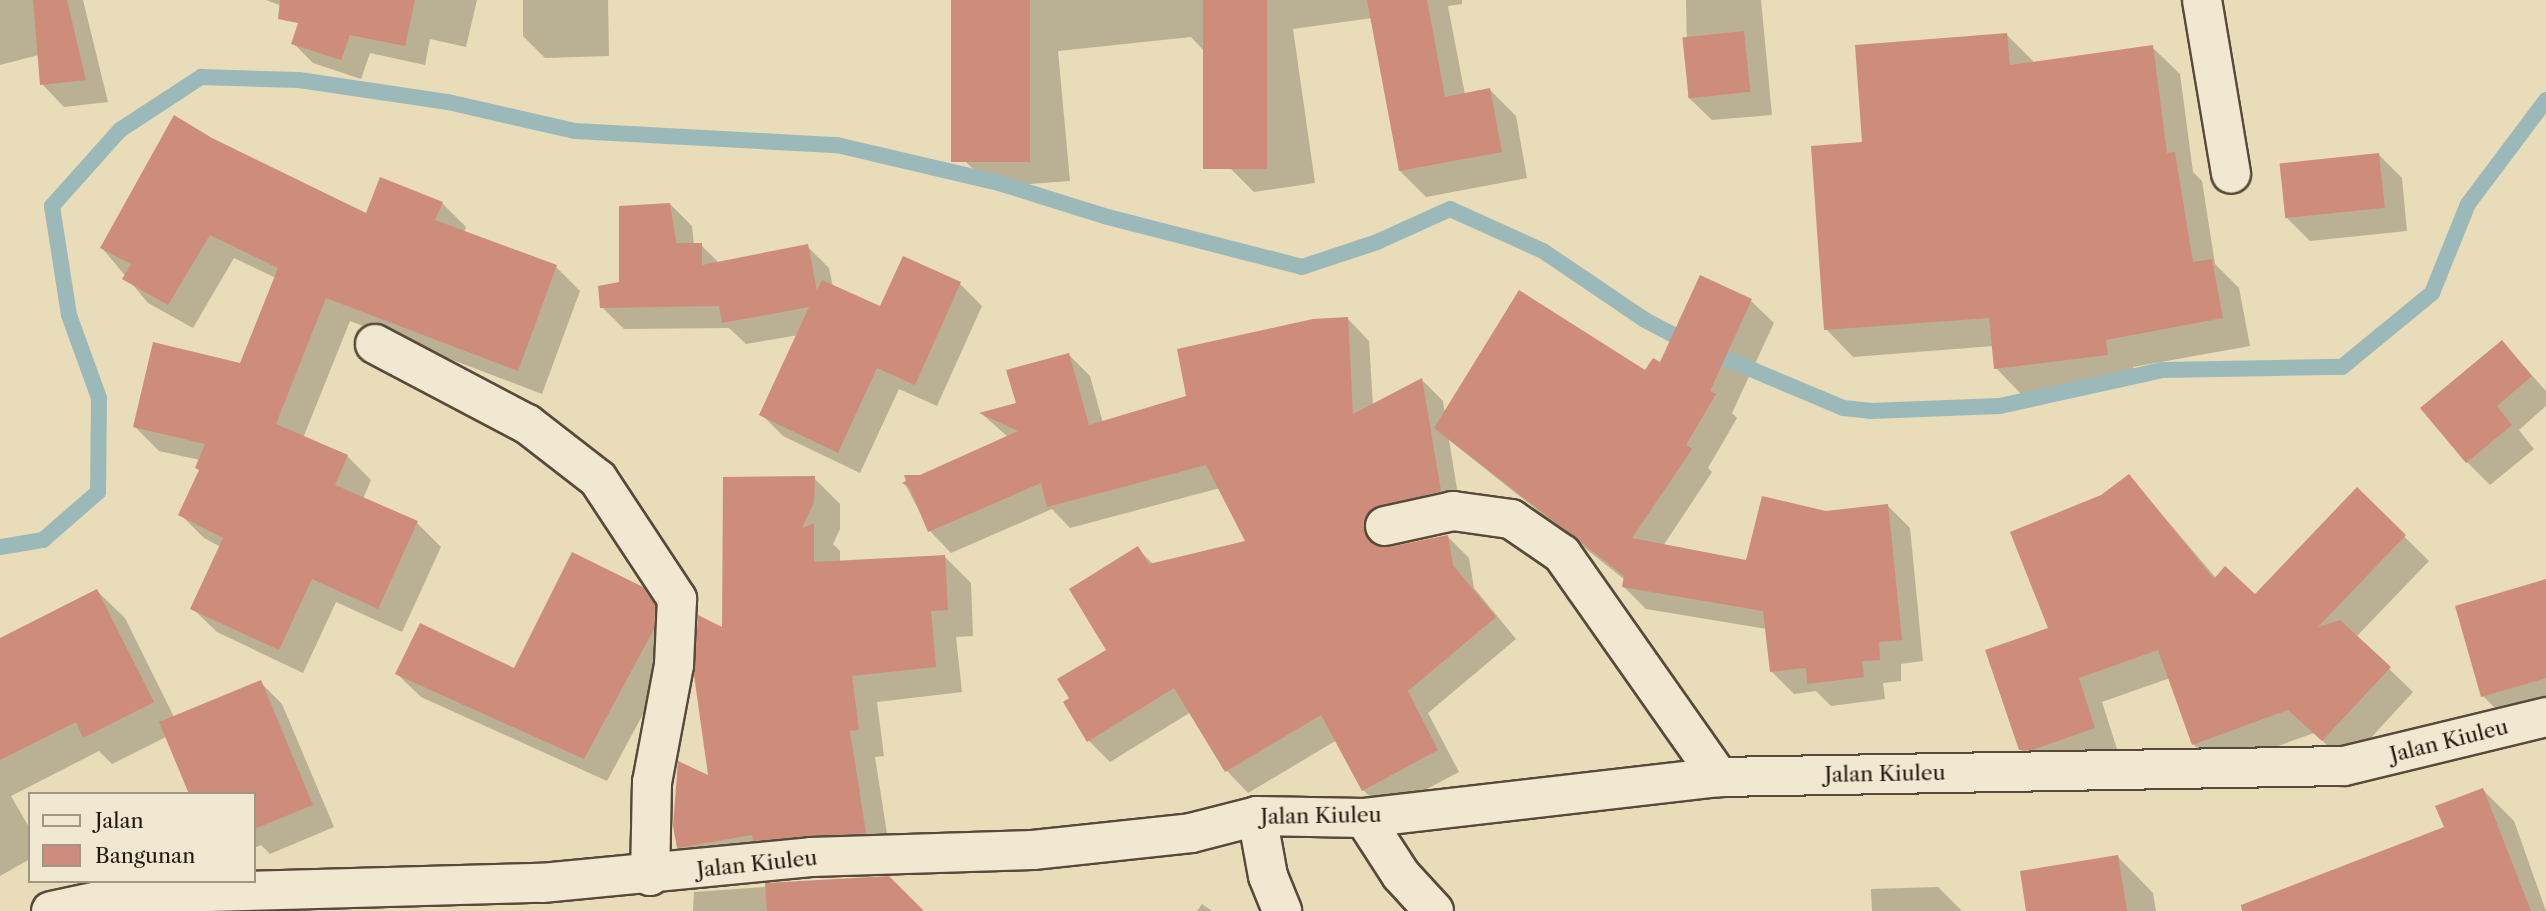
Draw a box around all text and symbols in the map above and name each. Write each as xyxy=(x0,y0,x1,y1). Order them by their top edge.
street label: Jalan Kiuleu xyxy=(2387,714,2511,768)
street label: Jalan Kiuleu xyxy=(1824,760,1946,788)
legend xyxy=(28,792,256,883)
street label: Jalan Kiuleu xyxy=(1260,802,1382,830)
text: Jalan xyxy=(95,808,144,833)
text: Bangunan xyxy=(95,843,195,868)
street label: Jalan Kiuleu xyxy=(696,845,818,883)

